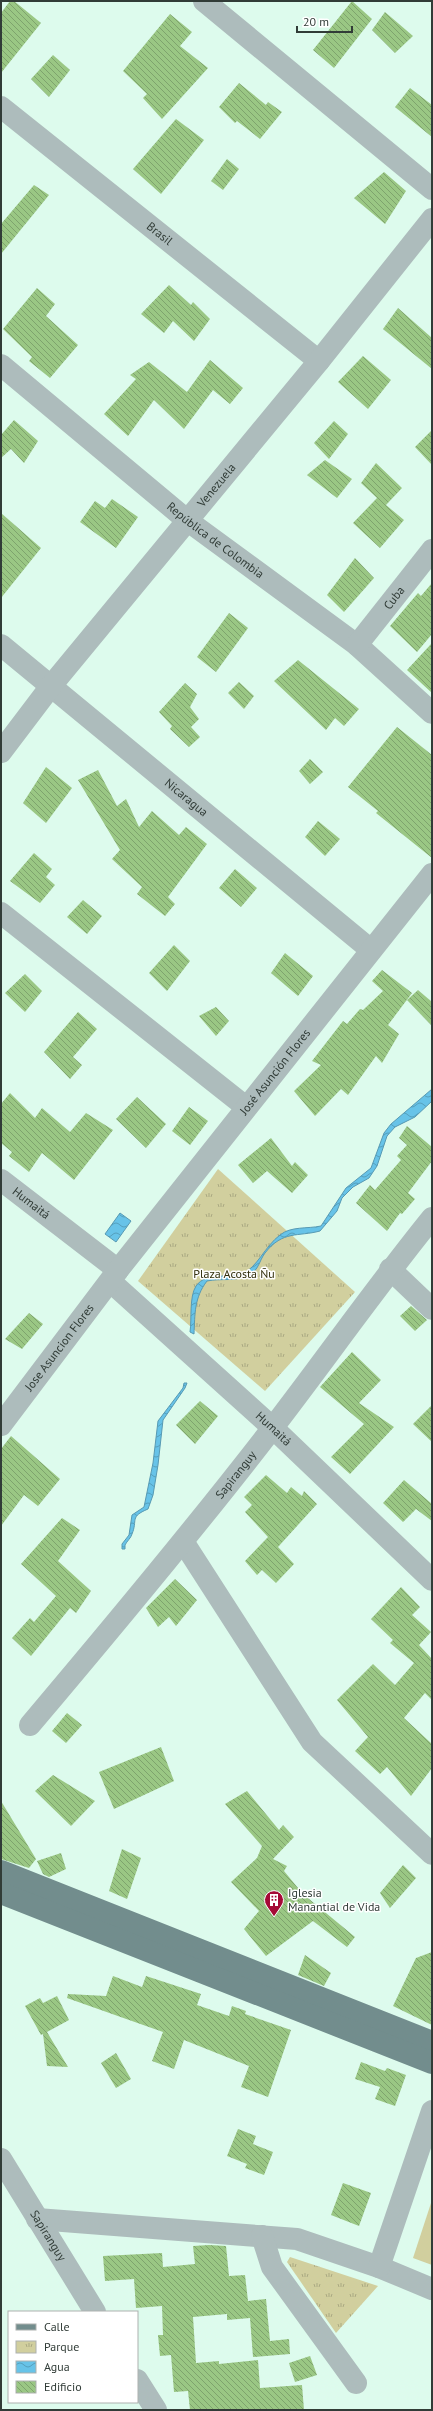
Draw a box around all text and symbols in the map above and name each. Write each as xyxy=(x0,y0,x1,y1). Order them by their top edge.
scale bar xyxy=(297,8,352,34)
text: 20 m xyxy=(303,14,329,29)
street label: Brasil xyxy=(144,218,176,248)
street label: Venezuela xyxy=(193,460,239,511)
street label: República de Colombia xyxy=(164,499,267,581)
street label: Cuba xyxy=(380,583,408,612)
street label: Nicaragua xyxy=(162,775,211,819)
street label: José Asunción Flores xyxy=(235,1026,313,1118)
street label: Humaitá xyxy=(10,1184,53,1222)
park label: Plaza Acosta Ñu xyxy=(193,1266,275,1281)
street label: Jose Asuncion Flores xyxy=(21,1301,97,1395)
street label: Humaitá xyxy=(253,1408,295,1449)
street label: Sapiranguy xyxy=(212,1447,259,1502)
place label: Iglesia Manantial de Vida xyxy=(288,1885,380,1914)
building icon: Iglesia Manantial de Vida xyxy=(263,1889,285,1917)
street label: Sapiranguy xyxy=(27,2207,70,2264)
legend xyxy=(8,2311,138,2403)
text: Calle xyxy=(44,2319,70,2334)
text: Parque xyxy=(44,2339,79,2354)
text: Agua xyxy=(44,2359,70,2374)
text: Edificio xyxy=(44,2379,82,2394)

